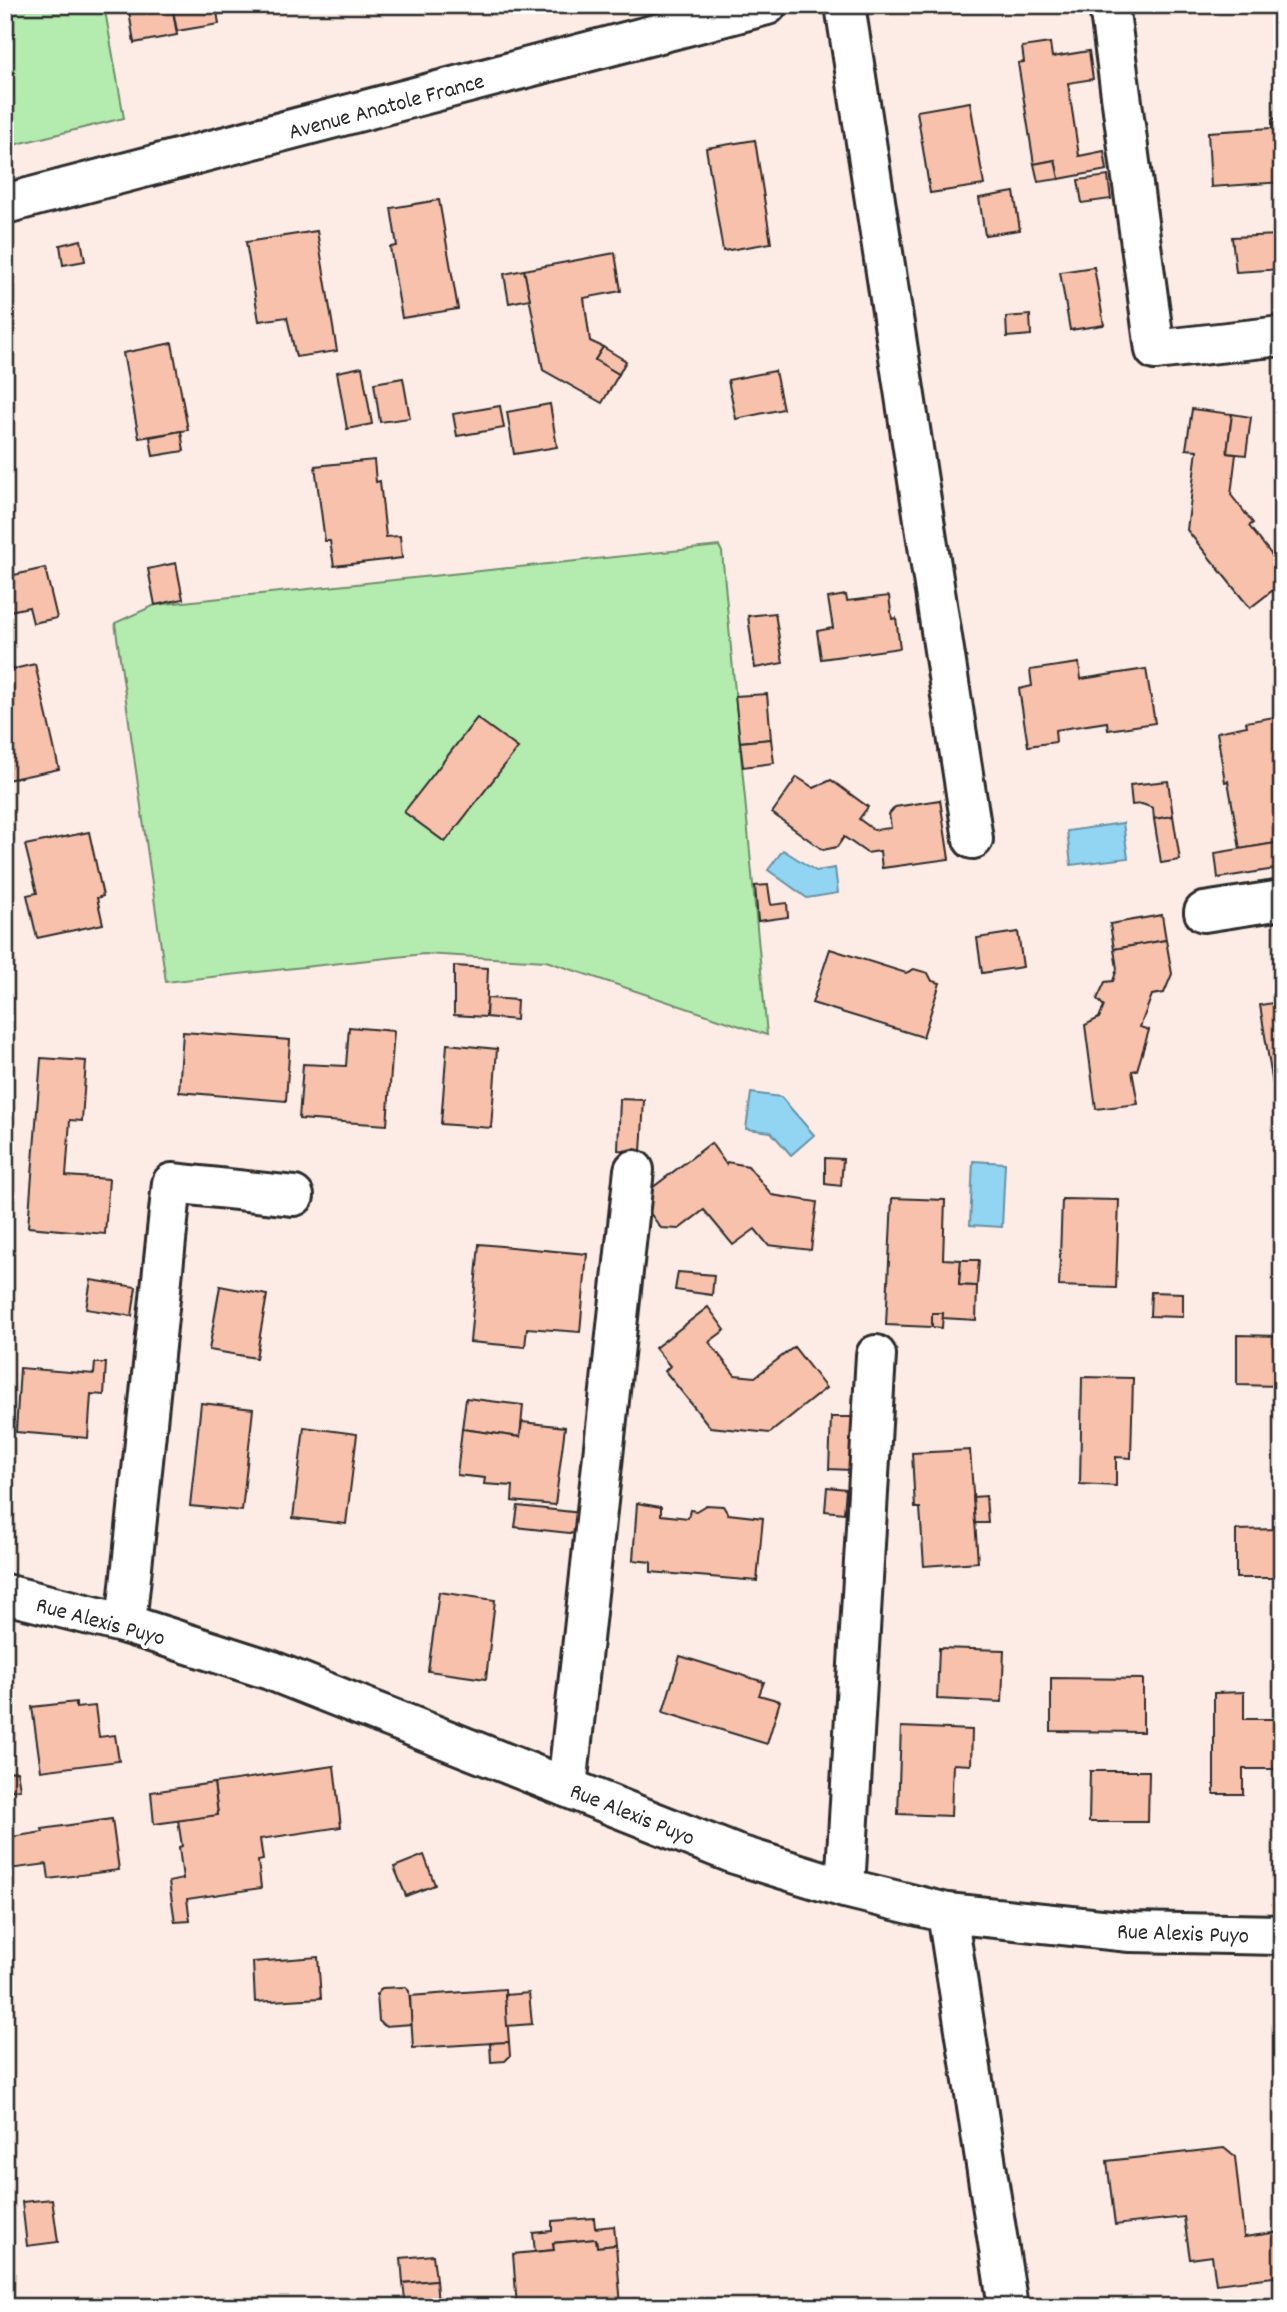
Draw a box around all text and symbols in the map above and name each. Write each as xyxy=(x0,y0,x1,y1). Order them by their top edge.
street label: Avenue Anatole France xyxy=(285,66,488,150)
street label: Rue Alexis Puyo xyxy=(32,1590,168,1656)
street label: Rue Alexis Puyo xyxy=(564,1776,699,1856)
street label: Rue Alexis Puyo xyxy=(1116,1917,1250,1954)

